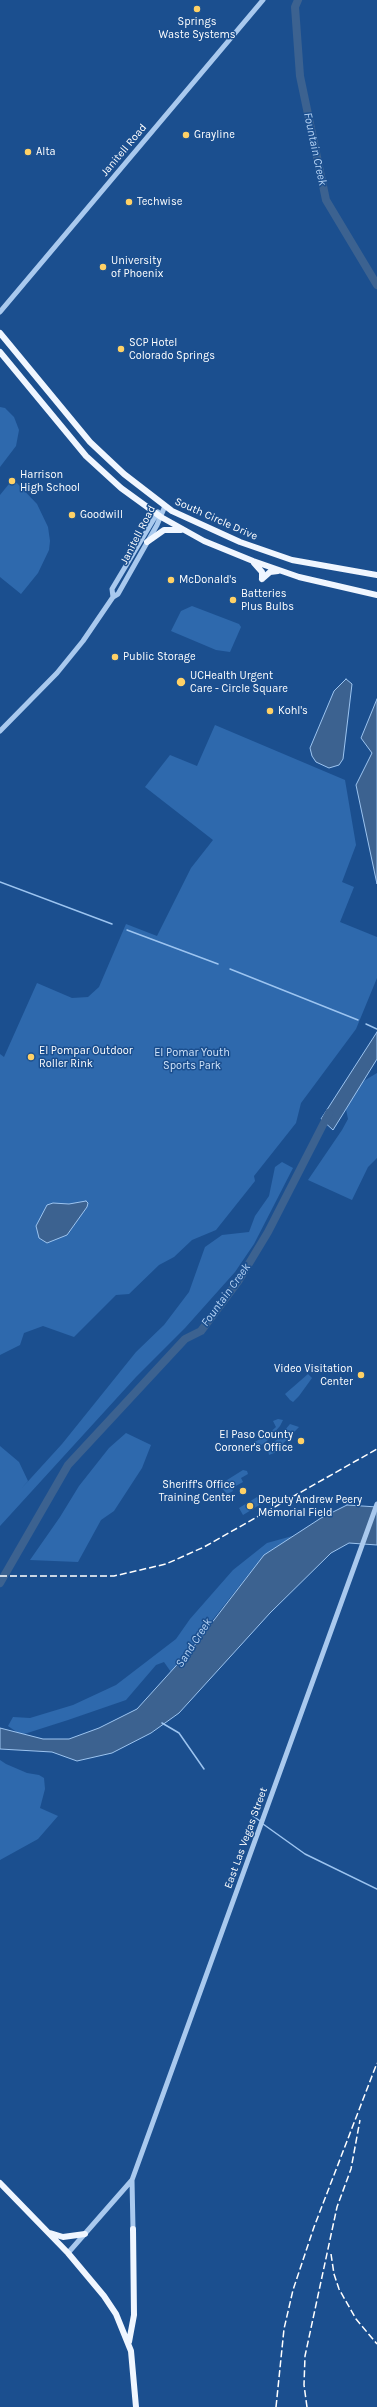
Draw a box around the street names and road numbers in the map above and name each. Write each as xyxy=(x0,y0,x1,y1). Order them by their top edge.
street label: Janitell Road xyxy=(98,121,150,179)
street label: South Circle Drive xyxy=(172,495,260,543)
street label: Janitell Road xyxy=(118,503,158,567)
street label: East Las Vegas Street xyxy=(222,1786,270,1890)

